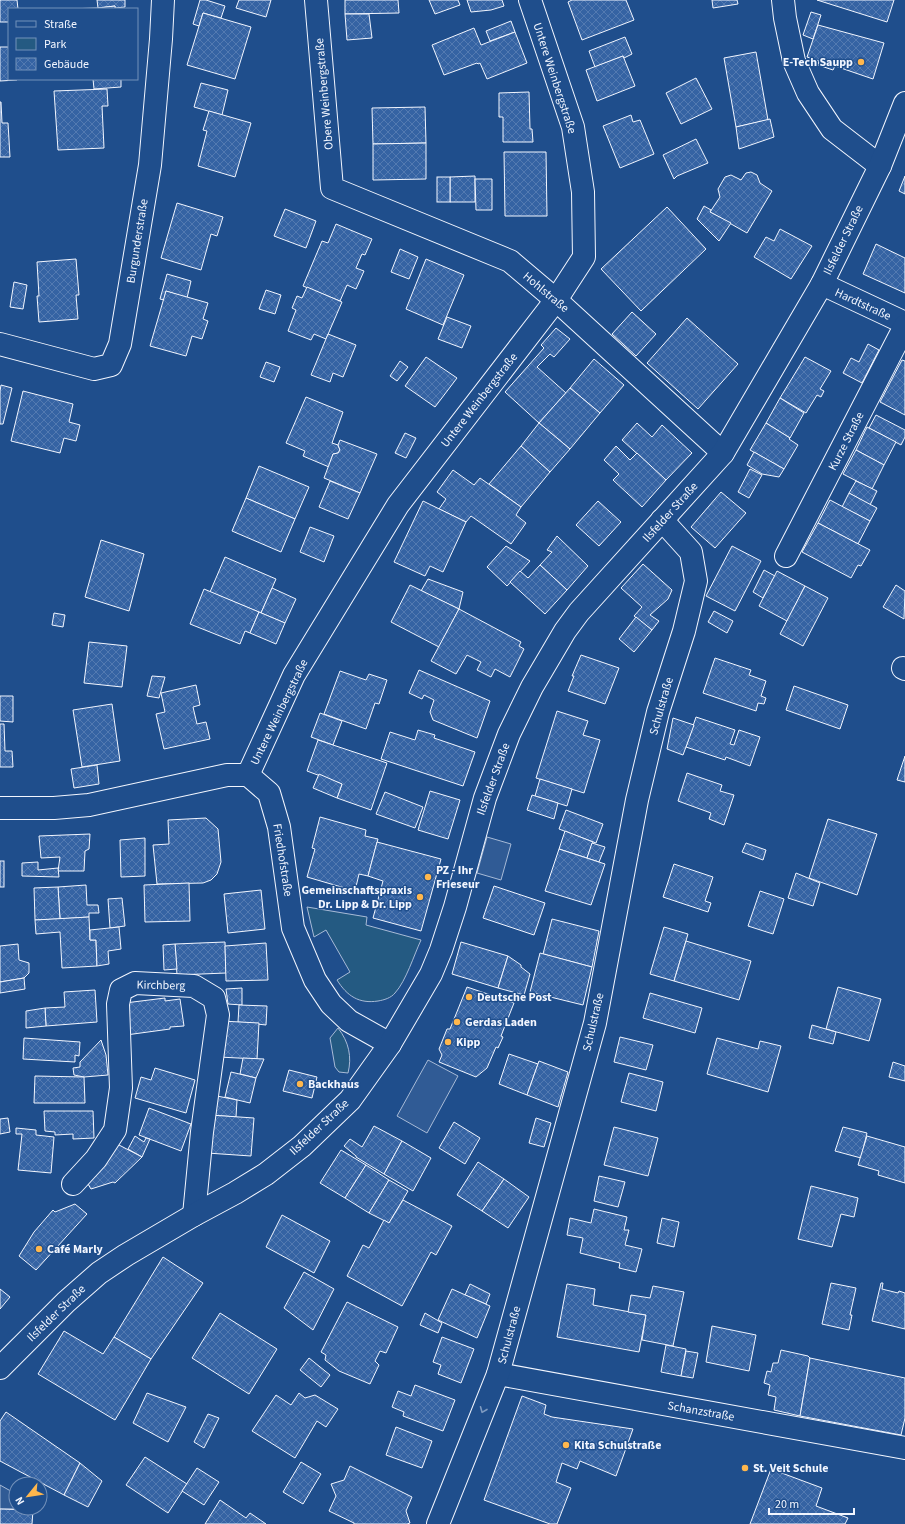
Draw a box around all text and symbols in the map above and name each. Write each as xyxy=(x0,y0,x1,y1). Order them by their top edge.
legend xyxy=(8,8,138,80)
text: Straße xyxy=(44,16,77,33)
street label: Untere Weinbergstraße xyxy=(529,20,581,136)
text: Park xyxy=(44,36,66,53)
street label: Obere Weinbergstraße xyxy=(311,37,338,151)
place label: E-Tech Saupp xyxy=(783,54,853,71)
text: Gebäude xyxy=(44,56,89,73)
marker: E-Tech Saupp xyxy=(856,57,866,67)
street label: Burgunderstraße xyxy=(122,198,153,284)
street label: Ilsfelder Straße xyxy=(819,202,868,278)
street label: Hohlstraße xyxy=(519,268,572,317)
street label: Hardtstraße xyxy=(832,284,894,325)
street label: Untere Weinbergstraße xyxy=(437,349,522,451)
street label: Kurze Straße xyxy=(824,409,869,473)
street label: Ilsfelder Straße xyxy=(639,478,702,546)
street label: Untere Weinbergstraße xyxy=(246,656,312,768)
street label: Schulstraße xyxy=(645,675,678,737)
street label: Ilsfelder Straße xyxy=(473,741,514,818)
street label: Friedhofstraße xyxy=(268,822,297,898)
place label: PZ - Ihr Frieseur xyxy=(436,862,480,893)
marker: PZ - Ihr Frieseur xyxy=(423,872,433,882)
place label: Gemeinschaftspraxis Dr. Lipp & Dr. Lipp xyxy=(301,882,412,913)
marker: Gemeinschaftspraxis Dr. Lipp & Dr. Lipp xyxy=(415,892,425,902)
street label: Kirchberg xyxy=(137,977,185,994)
place label: Deutsche Post xyxy=(477,989,552,1006)
street label: Schulstraße xyxy=(578,991,608,1053)
marker: Deutsche Post xyxy=(464,992,474,1002)
place label: Gerdas Laden xyxy=(465,1014,537,1031)
marker: Gerdas Laden xyxy=(452,1017,462,1027)
place label: Kipp xyxy=(456,1034,481,1051)
marker: Kipp xyxy=(443,1037,453,1047)
place label: Backhaus xyxy=(308,1076,359,1093)
marker: Backhaus xyxy=(295,1079,305,1089)
street label: Ilsfelder Straße xyxy=(286,1095,353,1159)
place label: Café Marly xyxy=(47,1241,104,1258)
marker: Café Marly xyxy=(34,1244,44,1254)
street label: Ilsfelder Straße xyxy=(23,1281,90,1346)
street label: Schulstraße xyxy=(494,1304,525,1366)
street label: Schanzstraße xyxy=(666,1397,736,1426)
one-way arrow xyxy=(480,1407,488,1414)
place label: Kita Schulstraße xyxy=(574,1437,661,1454)
marker: Kita Schulstraße xyxy=(561,1440,571,1450)
place label: St. Veit Schule xyxy=(753,1460,828,1477)
marker: St. Veit Schule xyxy=(740,1463,750,1473)
north arrow xyxy=(8,1476,48,1516)
scale bar xyxy=(769,1490,854,1516)
text: N xyxy=(11,1494,28,1508)
text: 20 m xyxy=(775,1496,799,1513)

